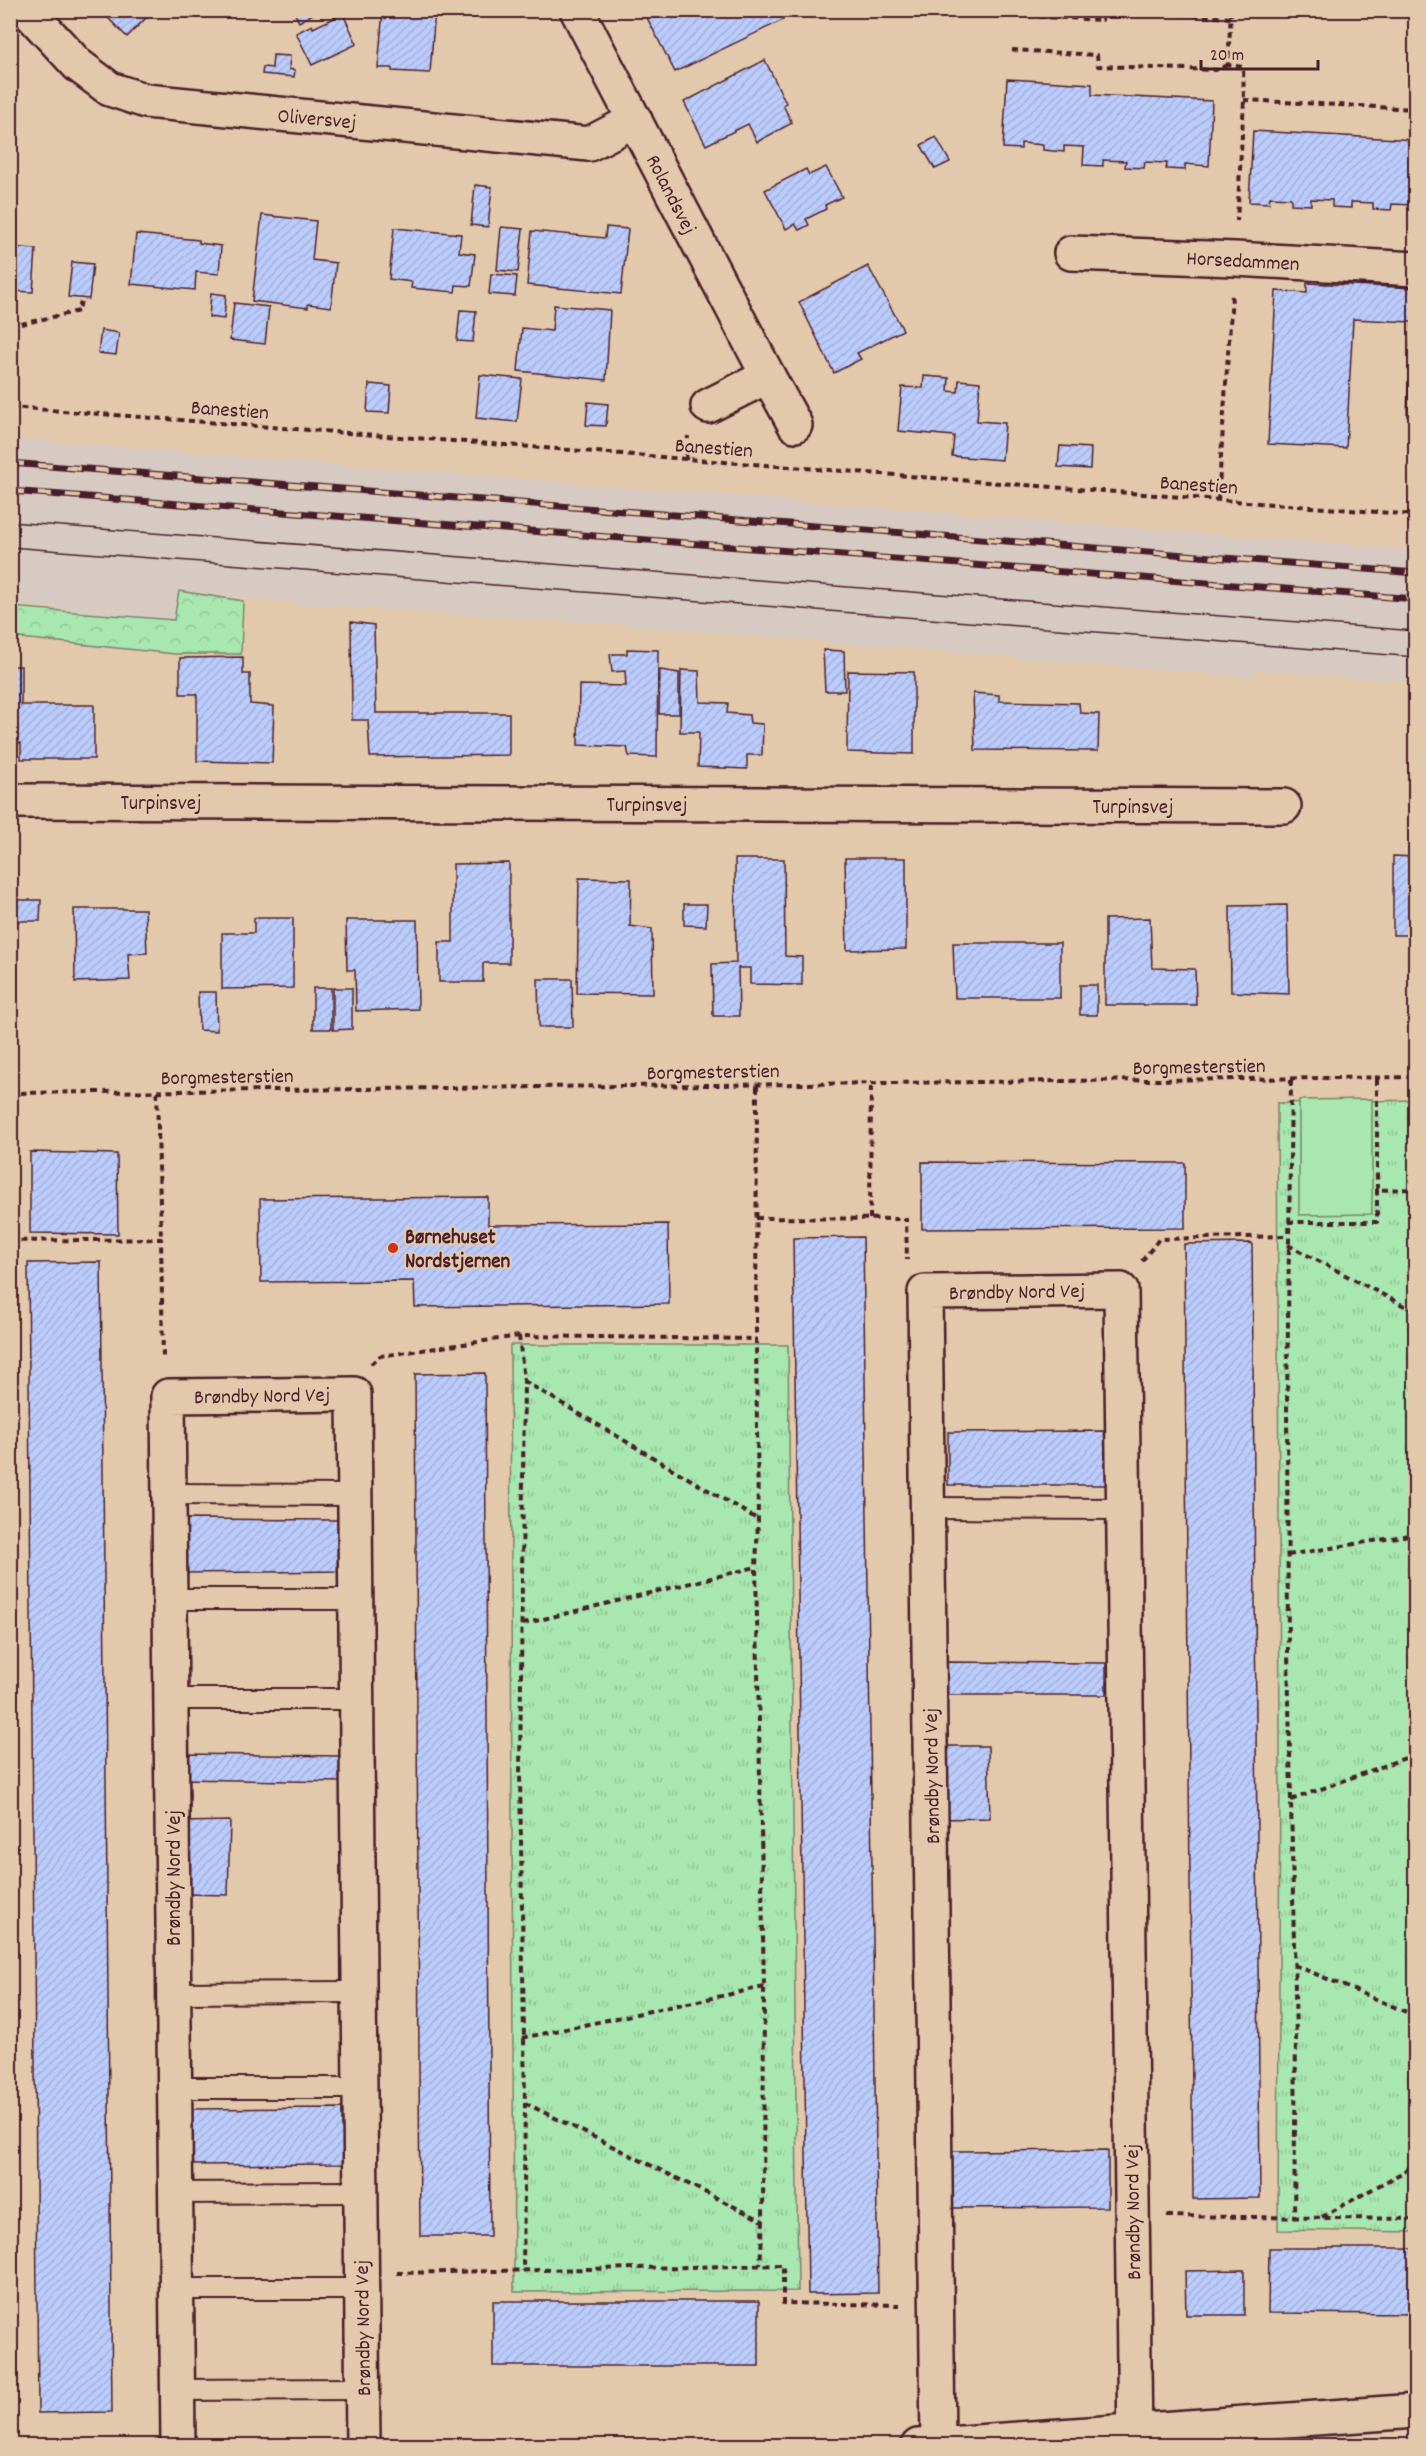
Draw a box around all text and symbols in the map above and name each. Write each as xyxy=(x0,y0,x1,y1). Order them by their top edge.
scale bar xyxy=(1201,33,1318,71)
text: 20 m xyxy=(1210,44,1244,69)
street label: Oliversvej xyxy=(276,103,357,139)
street label: Rolandsvej xyxy=(636,150,702,241)
street label: Horsedammen xyxy=(1185,245,1300,281)
street label: Banestien xyxy=(190,394,270,430)
street label: Banestien xyxy=(674,432,754,468)
street label: Banestien xyxy=(1159,469,1239,505)
street label: Turpinsvej xyxy=(121,790,201,820)
street label: Turpinsvej xyxy=(607,792,687,822)
street label: Turpinsvej xyxy=(1093,794,1173,824)
street label: Borgmesterstien xyxy=(1132,1053,1266,1085)
street label: Borgmesterstien xyxy=(646,1058,780,1090)
street label: Borgmesterstien xyxy=(160,1063,294,1095)
place label: Børnehuset Nordstjernen xyxy=(405,1224,510,1278)
marker: Børnehuset Nordstjernen xyxy=(386,1241,400,1255)
street label: Brøndby Nord Vej xyxy=(949,1278,1085,1310)
street label: Brøndby Nord Vej xyxy=(194,1382,330,1414)
street label: Brøndby Nord Vej xyxy=(918,1708,950,1844)
street label: Brøndby Nord Vej xyxy=(161,1810,191,1946)
street label: Brøndby Nord Vej xyxy=(1119,2144,1151,2280)
street label: Brøndby Nord Vej xyxy=(349,2260,381,2396)

